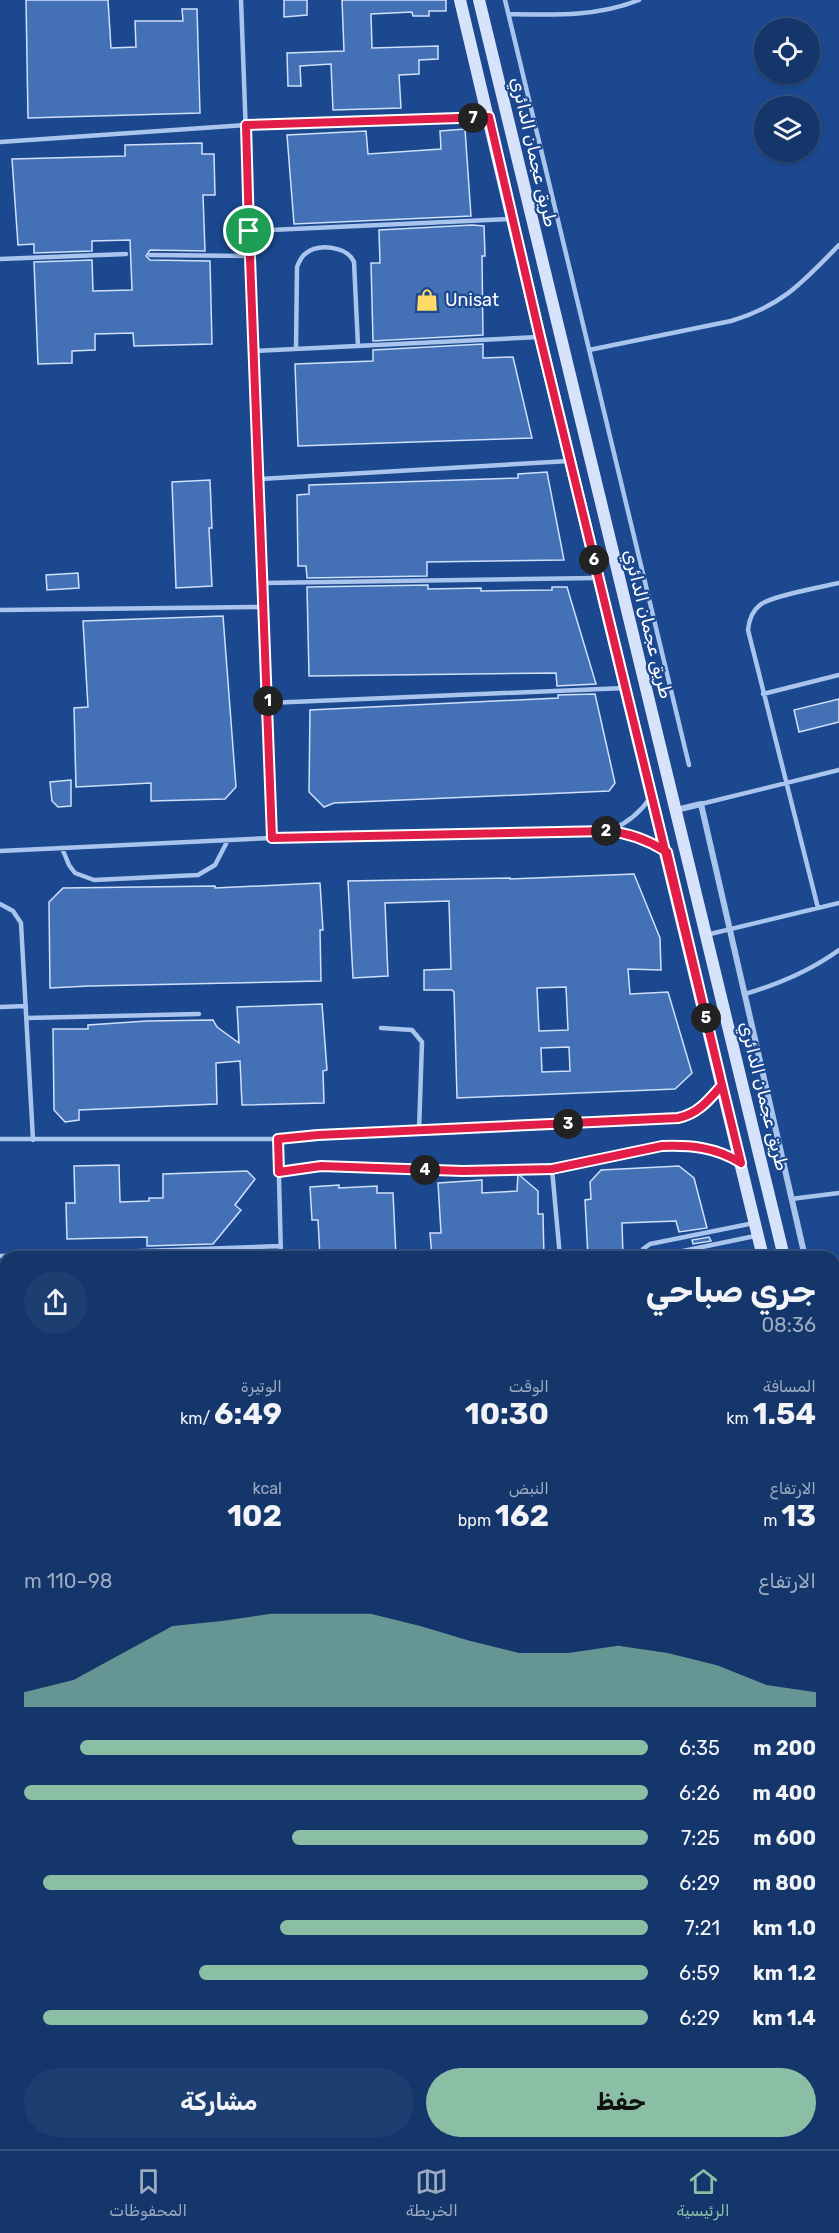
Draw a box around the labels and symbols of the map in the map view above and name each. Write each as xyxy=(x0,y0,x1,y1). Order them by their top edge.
street label: طريق عجمان الدائري xyxy=(505,75,562,229)
pin: 7 xyxy=(458,103,488,133)
pin xyxy=(223,205,274,256)
shop icon: Unisat xyxy=(414,287,440,313)
place label: Unisat xyxy=(445,289,499,311)
pin: 6 xyxy=(579,545,609,575)
street label: طريق عجمان الدائري xyxy=(618,547,677,701)
pin: 1 xyxy=(253,686,283,716)
pin: 2 xyxy=(591,816,621,846)
pin: 5 xyxy=(691,1003,721,1033)
street label: طريق عجمان الدائري xyxy=(734,1019,793,1173)
pin: 3 xyxy=(553,1109,583,1139)
pin: 4 xyxy=(410,1155,440,1185)

